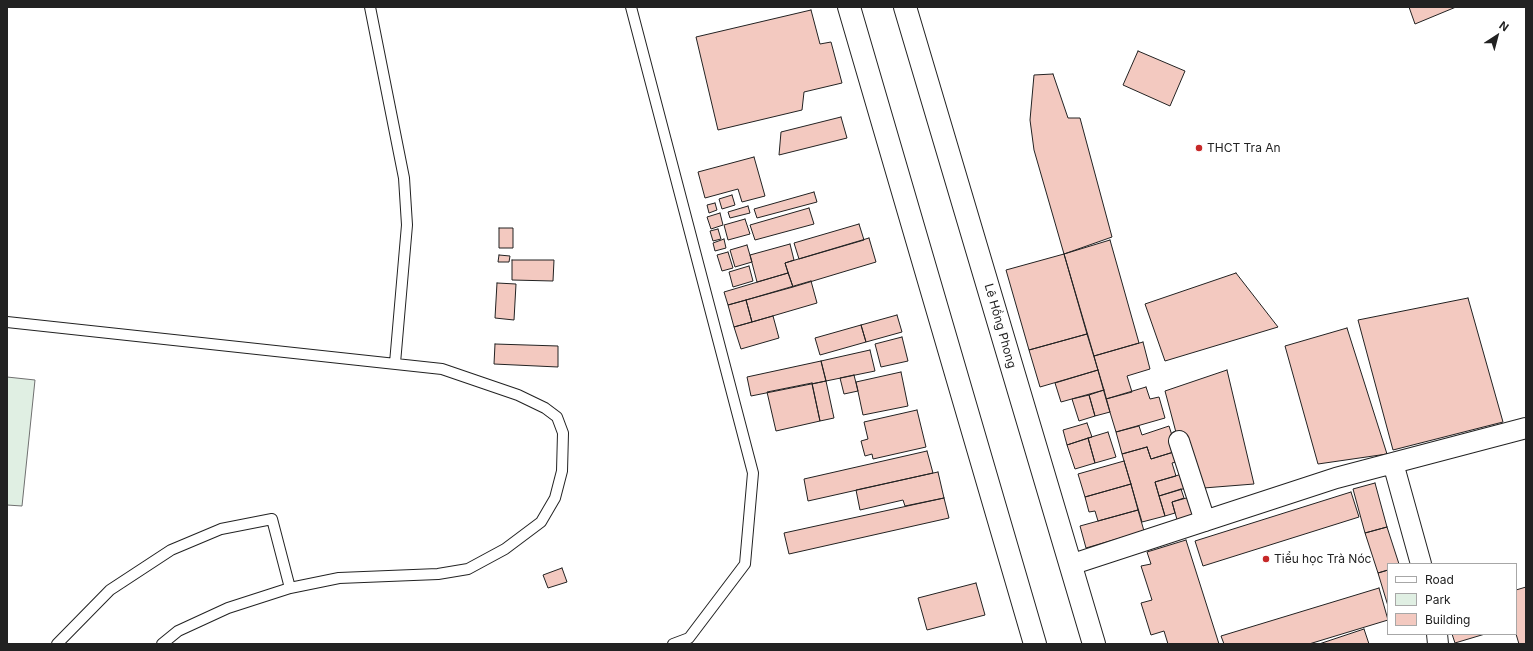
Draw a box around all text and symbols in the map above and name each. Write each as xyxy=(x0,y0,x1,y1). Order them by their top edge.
north arrow xyxy=(1477,16,1517,56)
text: N xyxy=(1497,18,1512,34)
place label: THCT Tra An xyxy=(1207,141,1281,155)
marker: THCT Tra An xyxy=(1194,143,1204,153)
street label: Lê Hồng Phong xyxy=(981,282,1019,370)
place label: Tiểu học Trà Nóc xyxy=(1274,552,1371,566)
marker: Tiểu học Trà Nóc xyxy=(1261,554,1271,564)
legend xyxy=(1387,563,1517,635)
text: Road xyxy=(1425,572,1454,587)
text: Park xyxy=(1425,592,1451,607)
text: Building xyxy=(1425,612,1470,627)

